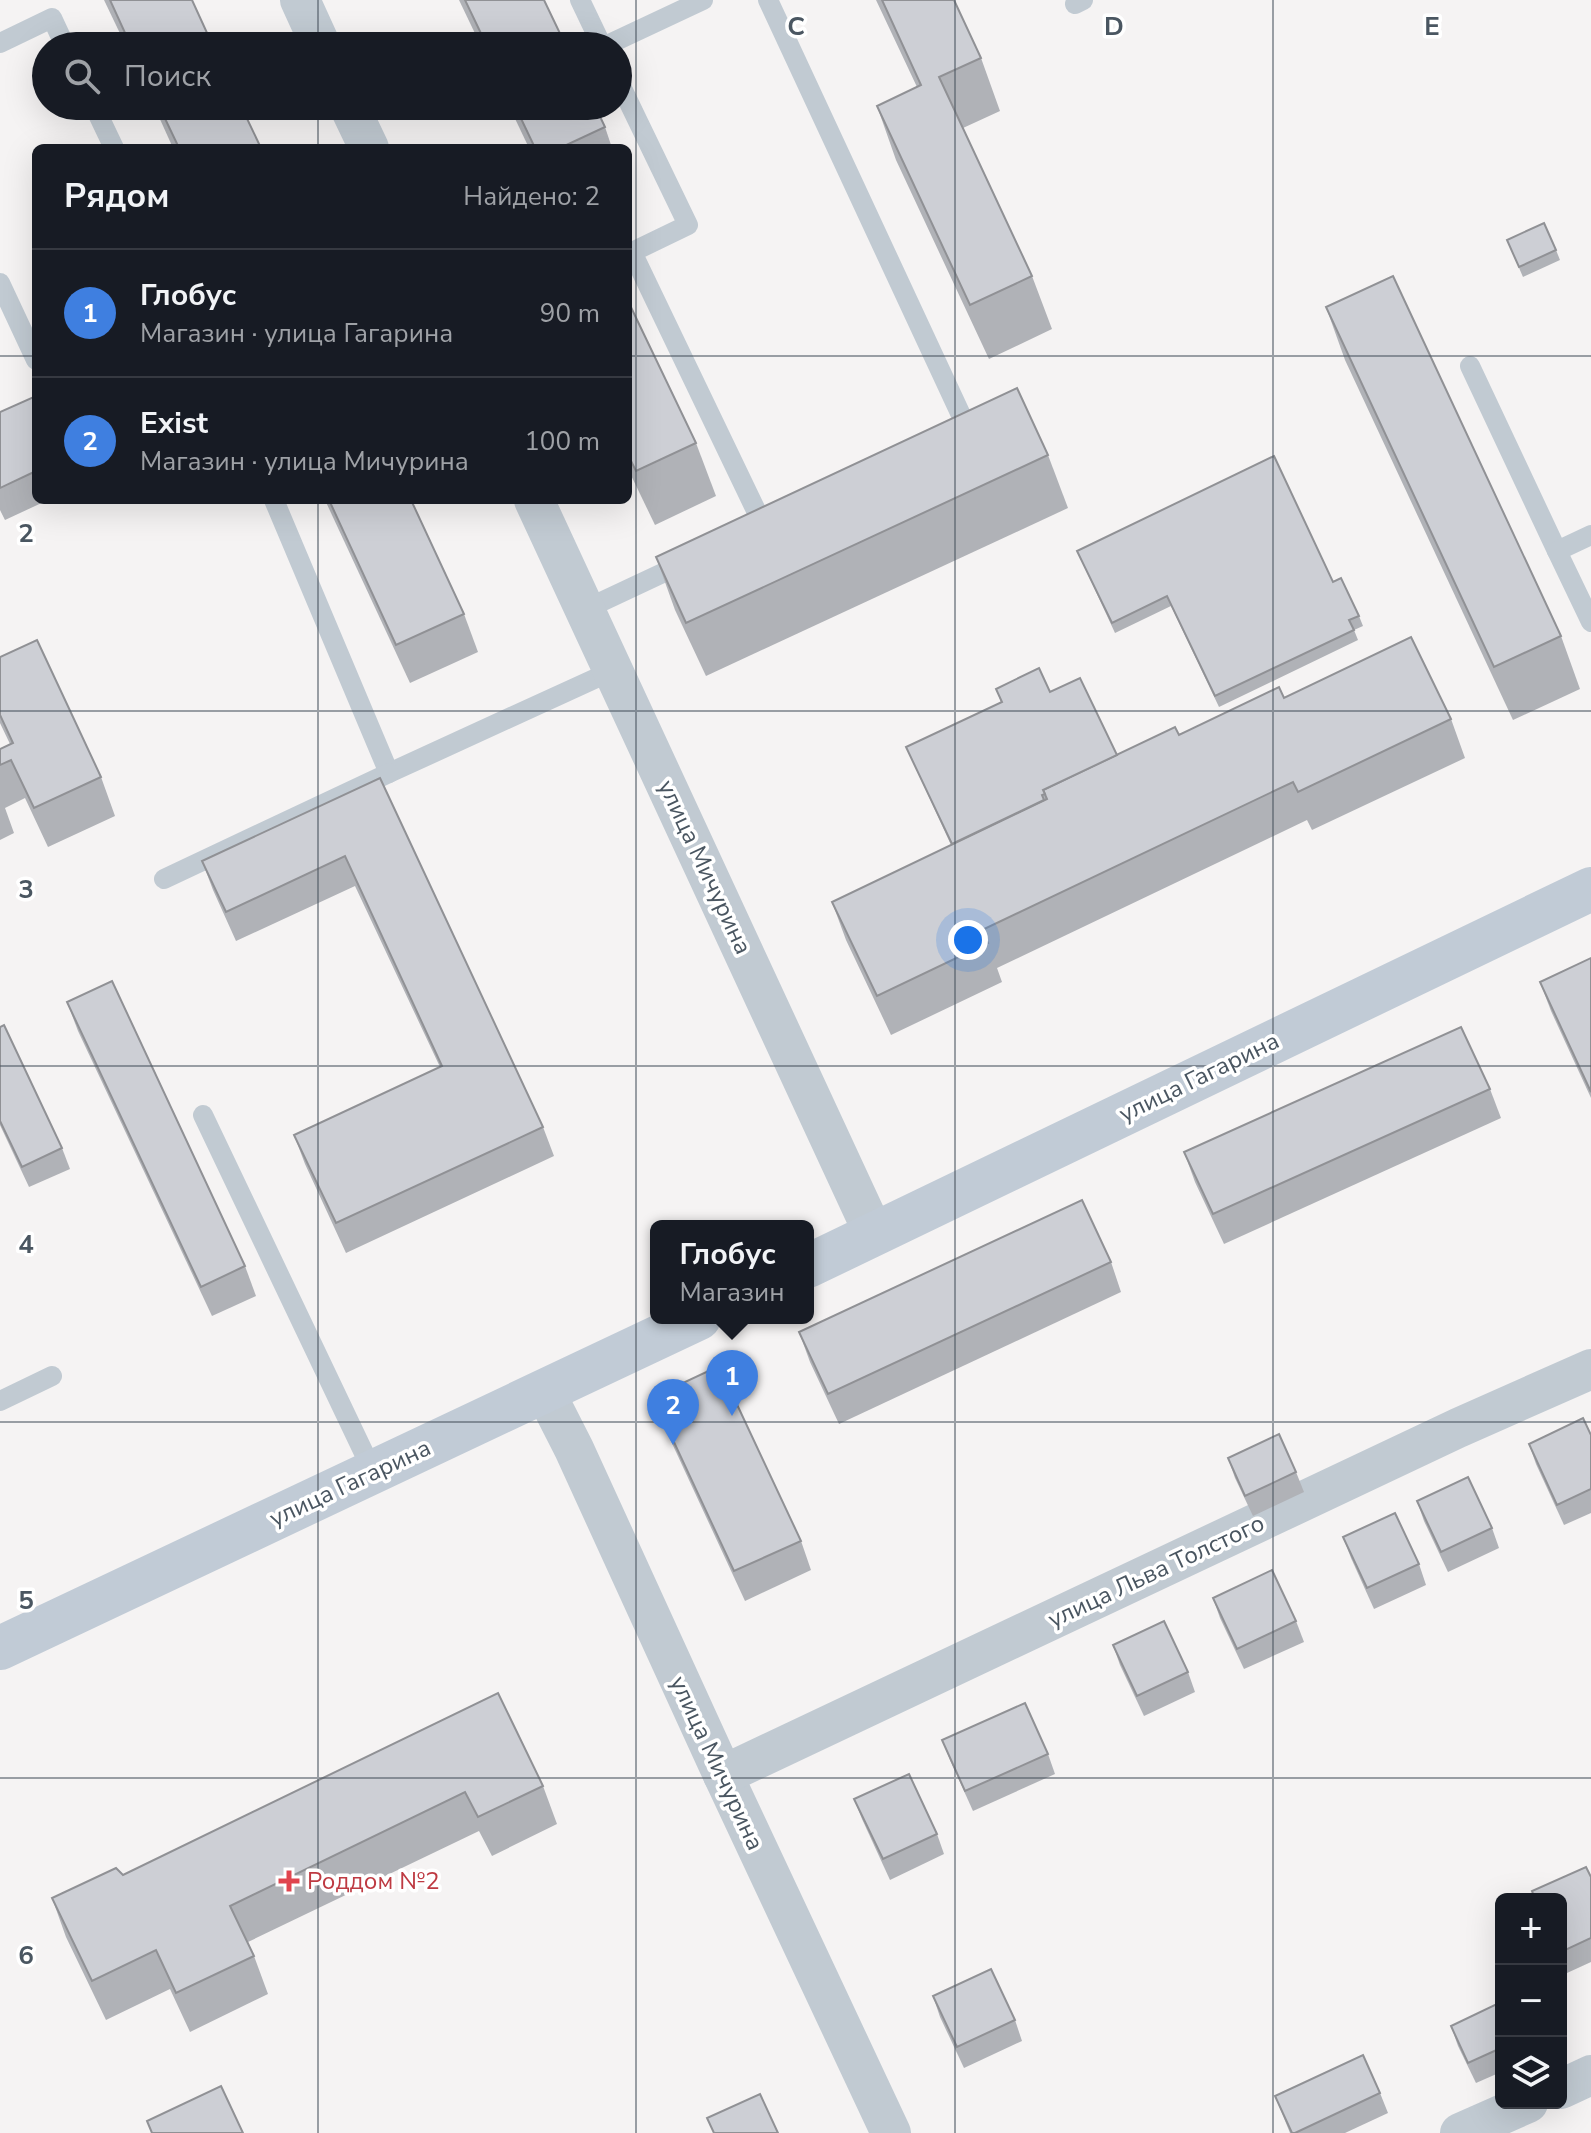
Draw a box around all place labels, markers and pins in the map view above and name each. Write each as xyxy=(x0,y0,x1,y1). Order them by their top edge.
pin: 1 xyxy=(706,1350,758,1416)
pin: 2 xyxy=(647,1379,699,1445)
place label: Роддом №2 xyxy=(307,1865,440,1897)
marker: Роддом №2 xyxy=(278,1870,300,1892)

